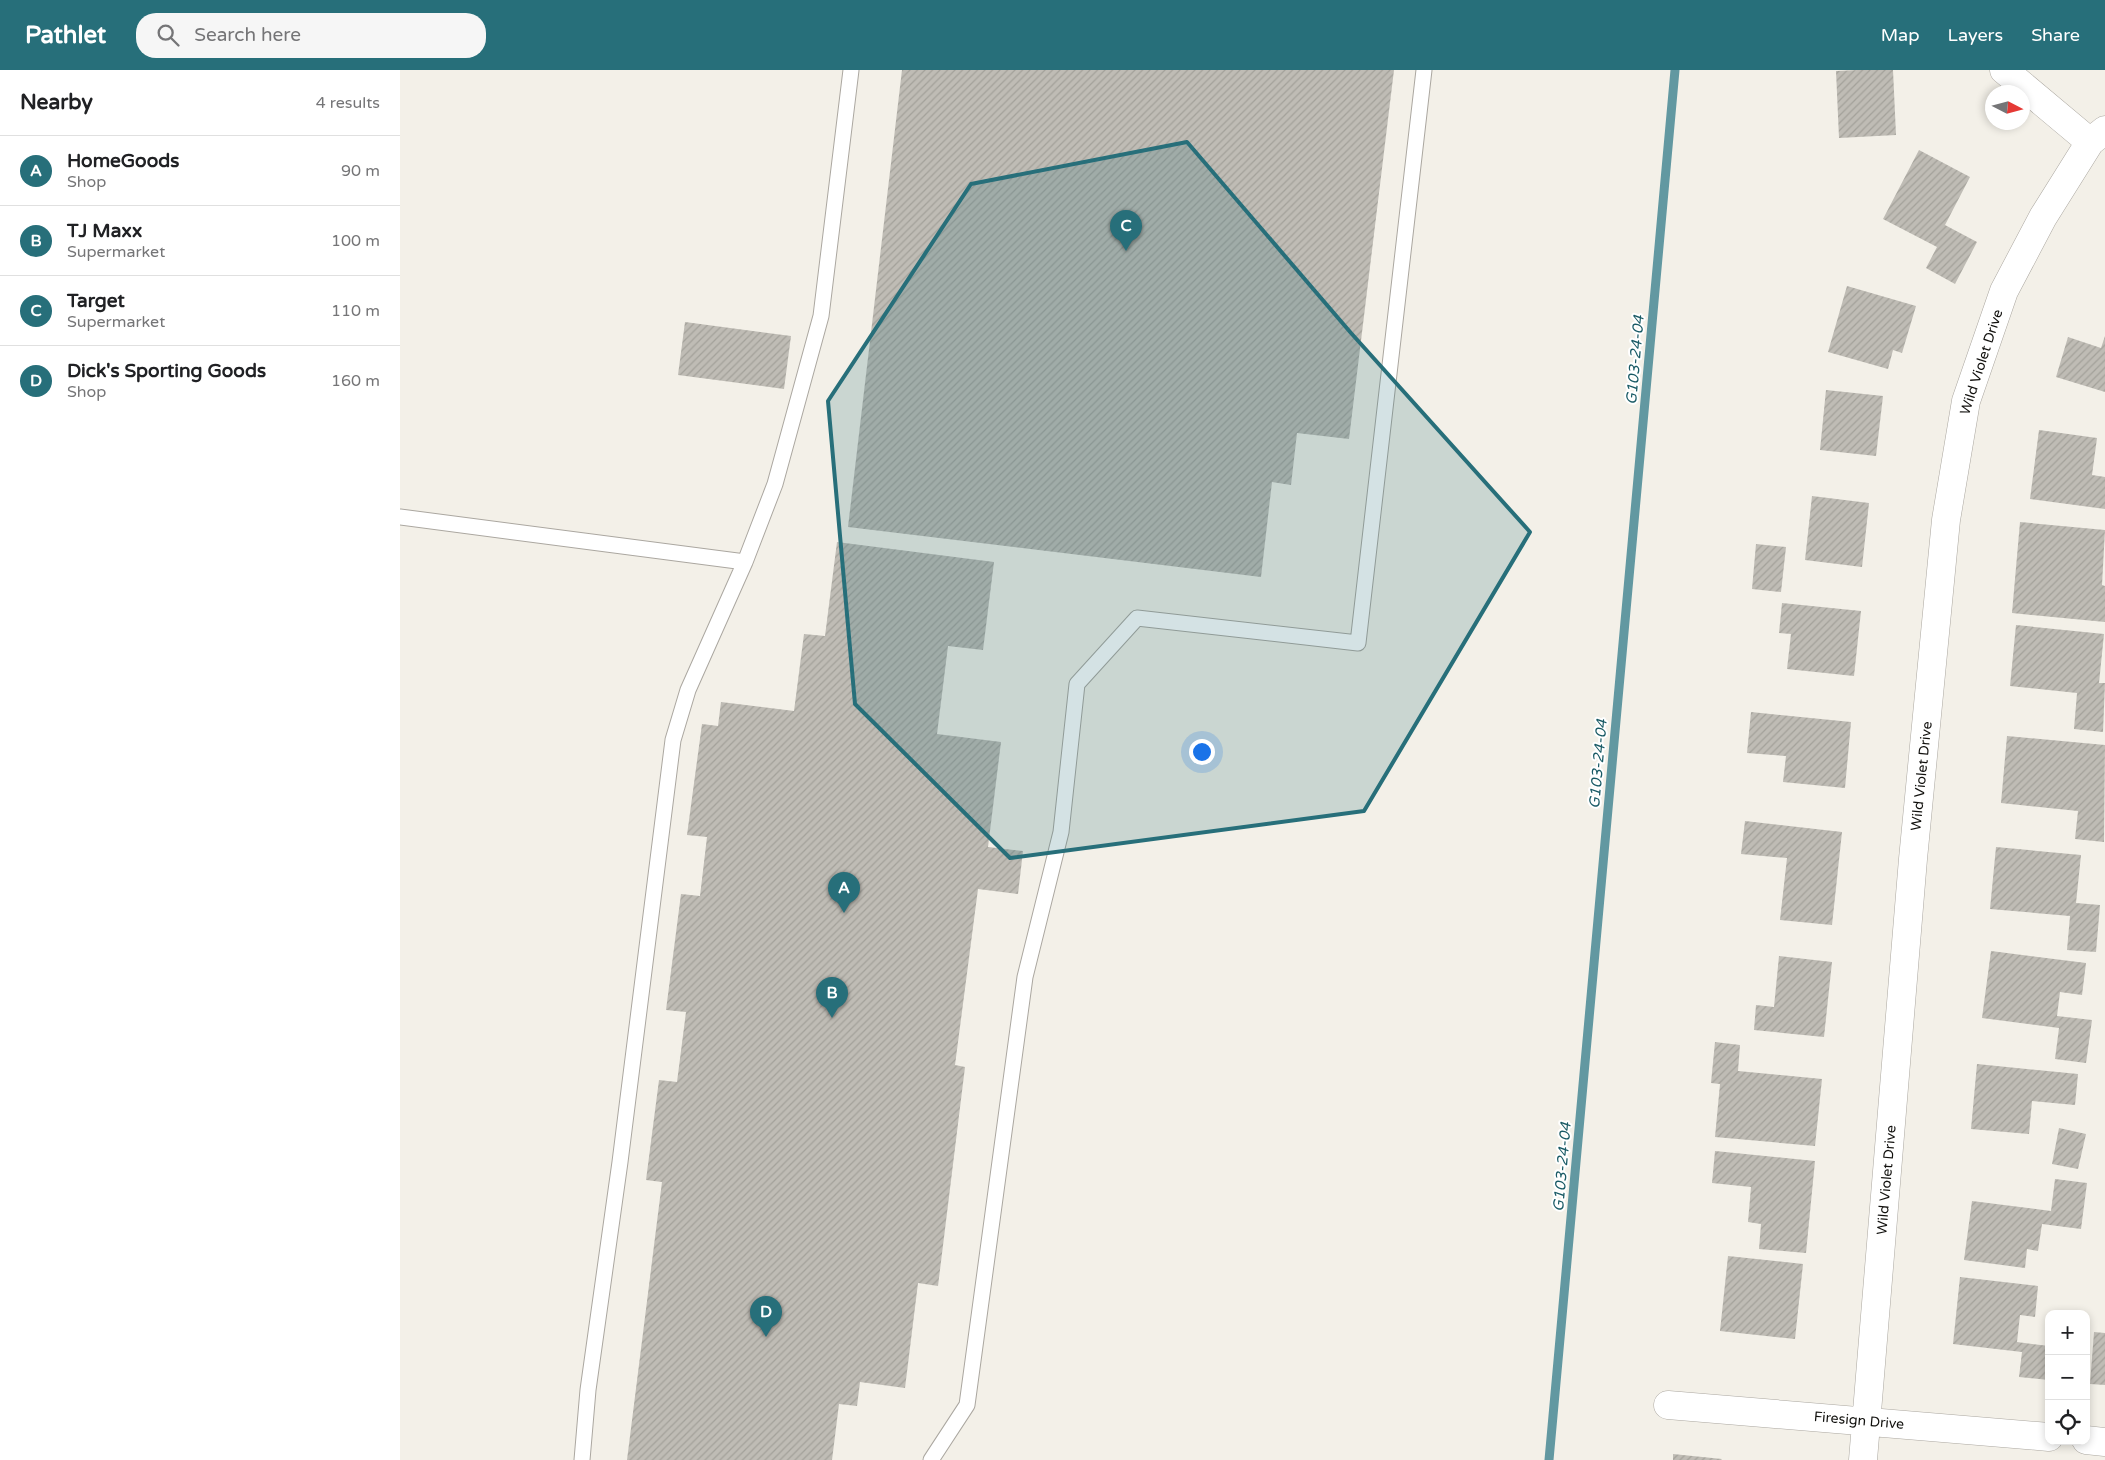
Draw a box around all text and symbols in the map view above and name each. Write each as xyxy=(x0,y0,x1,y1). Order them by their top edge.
search box xyxy=(136,13,486,58)
text: Pathlet xyxy=(25,21,106,50)
icon: search xyxy=(154,21,182,49)
text: Search here xyxy=(194,24,301,46)
text: Map xyxy=(1881,24,1920,46)
text: Layers xyxy=(1948,24,2003,46)
text: Share xyxy=(2031,24,2080,46)
north arrow xyxy=(1985,85,2030,130)
text: Nearby xyxy=(20,90,93,115)
text: 4 results xyxy=(316,93,380,113)
text: HomeGoods xyxy=(67,150,179,172)
text: A xyxy=(30,161,42,181)
text: 90 m xyxy=(341,161,380,181)
text: Shop xyxy=(67,172,106,192)
pin: C xyxy=(1110,210,1142,251)
text: TJ Maxx xyxy=(67,220,142,242)
text: B xyxy=(30,231,42,251)
text: 100 m xyxy=(331,231,380,251)
text: Supermarket xyxy=(67,242,165,262)
text: Target xyxy=(67,290,125,312)
text: C xyxy=(30,301,42,321)
text: 110 m xyxy=(331,301,380,321)
street label: Wild Violet Drive xyxy=(1956,307,2007,417)
text: Supermarket xyxy=(67,312,165,332)
water label: G103-24-04 xyxy=(1622,314,1648,405)
text: Dick's Sporting Goods xyxy=(67,360,266,382)
text: D xyxy=(30,371,42,391)
text: 160 m xyxy=(331,371,380,391)
text: Shop xyxy=(67,382,106,402)
water label: G103-24-04 xyxy=(1585,718,1611,809)
street label: Wild Violet Drive xyxy=(1907,720,1936,832)
your location xyxy=(1189,739,1215,765)
pin: A xyxy=(828,872,860,913)
pin: B xyxy=(816,977,848,1018)
water label: G103-24-04 xyxy=(1549,1121,1575,1212)
street label: Wild Violet Drive xyxy=(1873,1124,1900,1236)
pin: D xyxy=(750,1296,782,1337)
map controls xyxy=(2045,1310,2090,1445)
button: + xyxy=(2045,1310,2090,1355)
button: − xyxy=(2045,1355,2090,1400)
button: locate xyxy=(2045,1400,2090,1445)
street label: Firesign Drive xyxy=(1813,1408,1905,1433)

